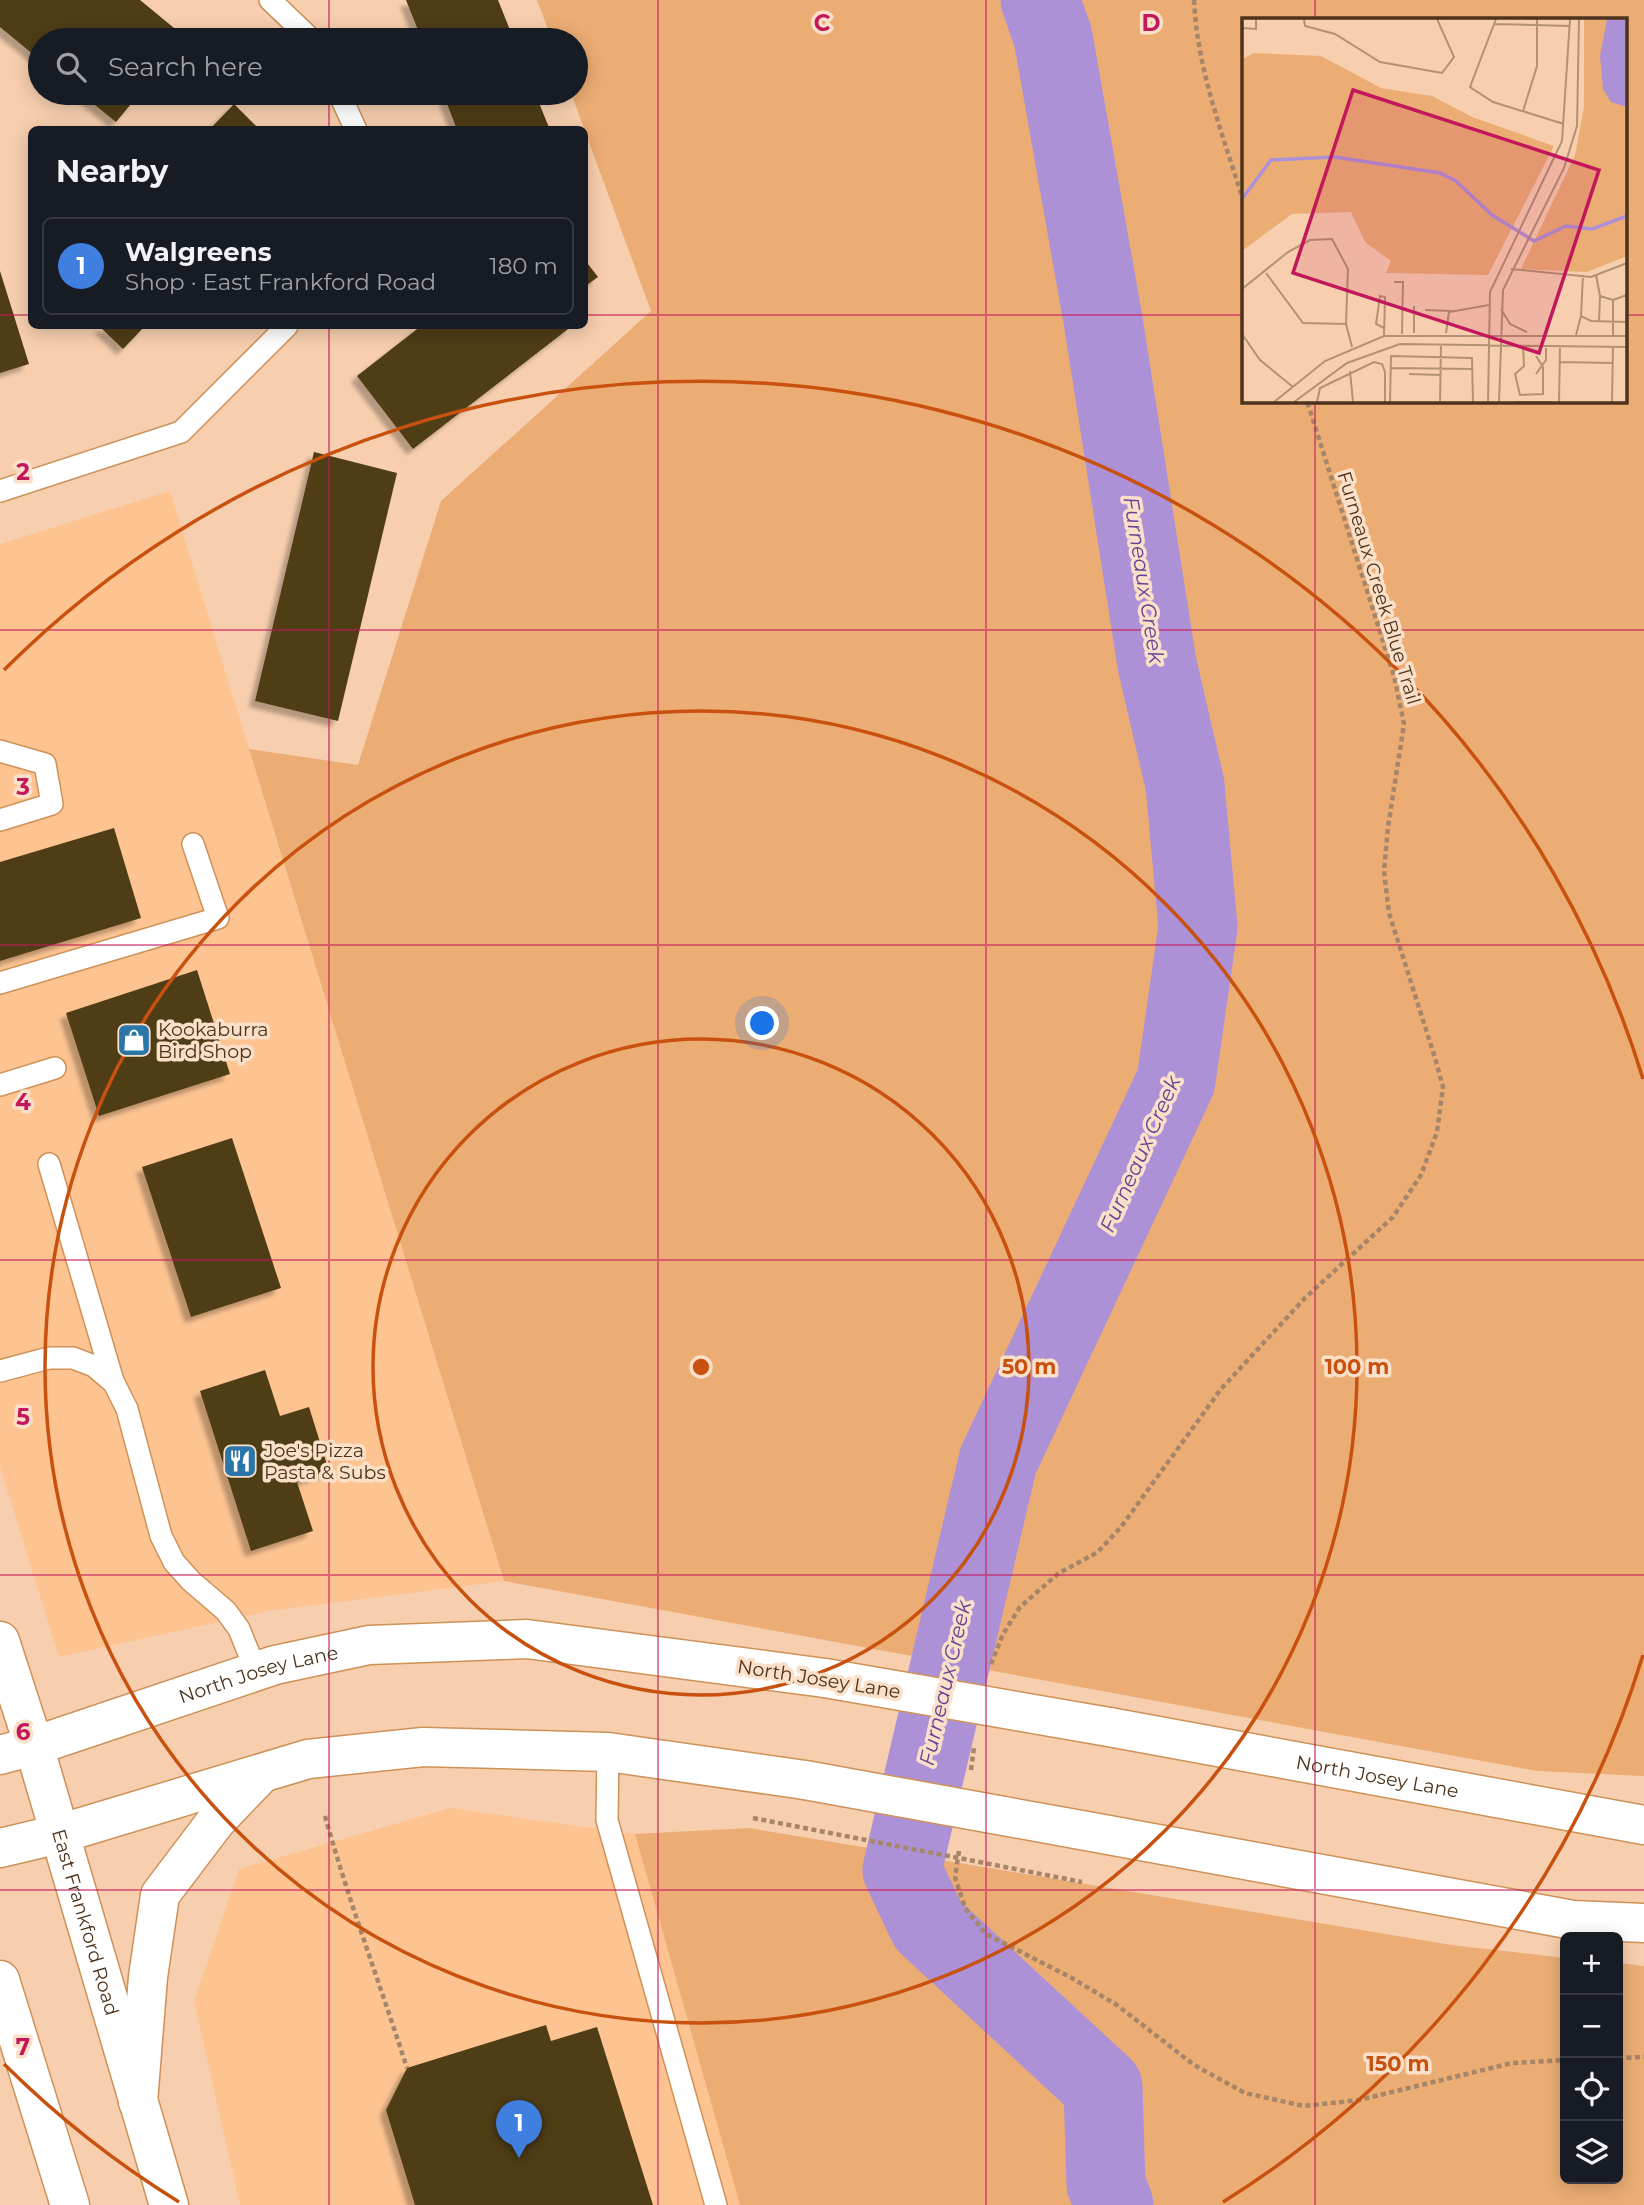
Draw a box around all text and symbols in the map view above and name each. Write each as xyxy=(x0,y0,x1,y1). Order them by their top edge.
text: C xyxy=(814,9,831,37)
text: D xyxy=(1142,9,1161,37)
inset map xyxy=(1242,18,1626,402)
search box xyxy=(28,28,588,105)
icon: search xyxy=(52,48,90,86)
text: Search here xyxy=(108,51,263,83)
text: Nearby xyxy=(56,153,168,190)
text: Walgreens xyxy=(125,236,271,268)
text: 1 xyxy=(76,252,86,280)
text: 180 m xyxy=(489,252,558,280)
text: Shop · East Frankford Road xyxy=(125,268,436,296)
text: 2 xyxy=(16,458,30,486)
street label: Furneaux Creek Blue Trail xyxy=(1333,469,1425,707)
water label: Furneaux Creek xyxy=(1118,495,1170,667)
text: 3 xyxy=(15,773,30,801)
your location xyxy=(745,1006,779,1040)
place label: Kookaburra Bird Shop xyxy=(158,1018,268,1063)
shop icon: Kookaburra Bird Shop xyxy=(115,1021,153,1059)
water label: Furneaux Creek xyxy=(1094,1071,1186,1236)
text: 4 xyxy=(15,1088,31,1116)
text: 50 m xyxy=(1002,1354,1056,1379)
text: 100 m xyxy=(1325,1354,1389,1379)
centre of rings xyxy=(689,1355,713,1379)
text: 5 xyxy=(16,1403,30,1431)
place label: Joe's Pizza Pasta & Subs xyxy=(263,1439,386,1484)
restaurant icon: Joe's Pizza Pasta & Subs xyxy=(221,1442,259,1480)
water label: Furneaux Creek xyxy=(914,1597,976,1768)
street label: North Josey Lane xyxy=(176,1640,340,1708)
street label: North Josey Lane xyxy=(736,1655,902,1703)
text: 6 xyxy=(16,1718,31,1746)
street label: North Josey Lane xyxy=(1294,1750,1461,1802)
street label: East Frankford Road xyxy=(48,1826,124,2018)
map controls xyxy=(1560,1932,1623,2184)
button: + xyxy=(1560,1932,1623,1995)
button: − xyxy=(1560,1995,1623,2058)
text: 7 xyxy=(16,2033,30,2061)
text: 150 m xyxy=(1367,2051,1429,2076)
button: locate xyxy=(1560,2058,1623,2121)
pin: 1 xyxy=(496,2100,542,2158)
button: layers xyxy=(1560,2121,1623,2184)

